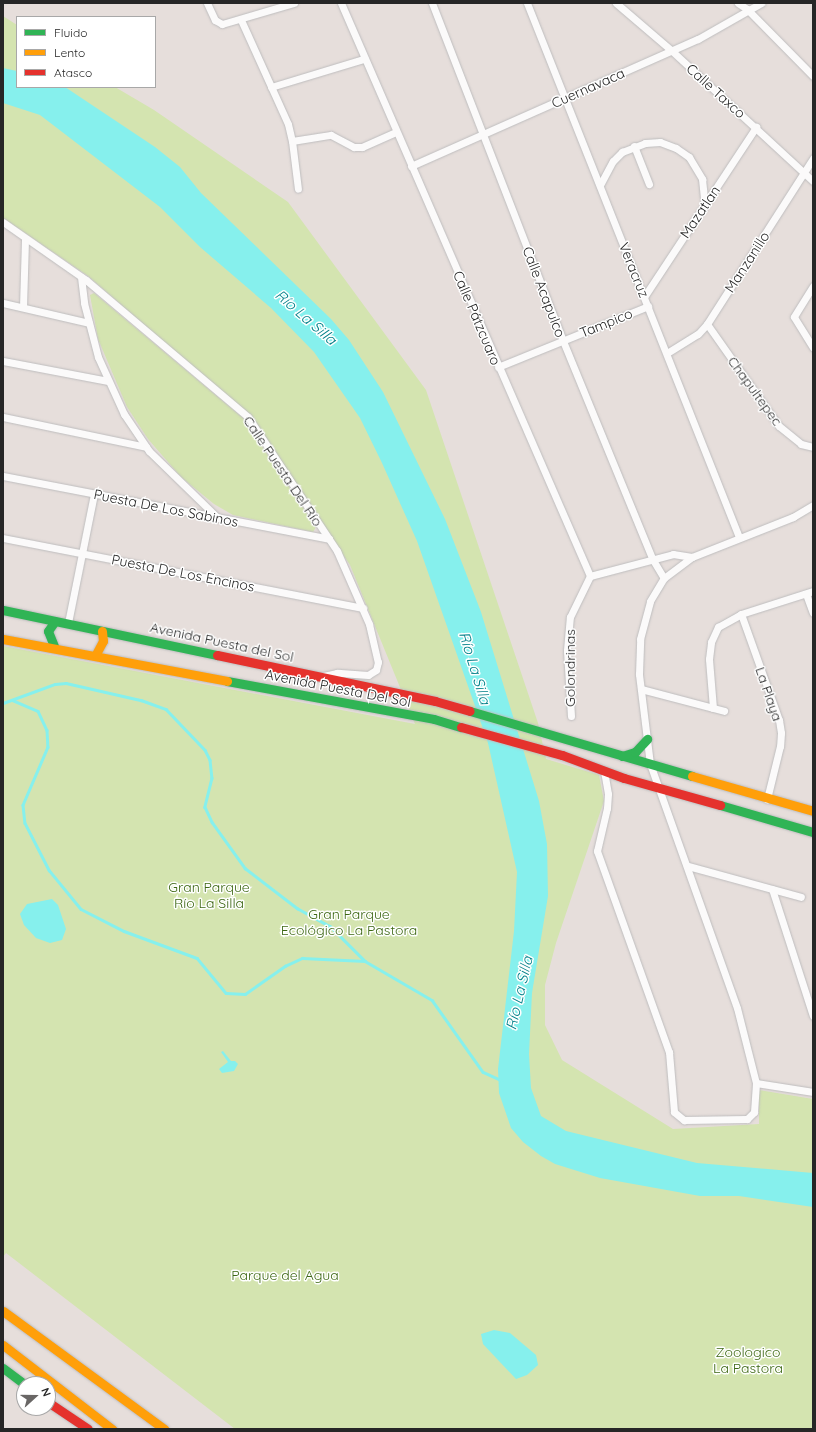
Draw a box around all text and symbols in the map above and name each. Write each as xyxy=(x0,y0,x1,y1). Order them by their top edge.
legend xyxy=(16,16,156,88)
text: Fluido xyxy=(54,25,87,40)
text: Lento xyxy=(54,45,85,60)
street label: Calle Taxco xyxy=(683,60,749,122)
street label: Cuernavaca xyxy=(549,64,627,112)
text: Atasco xyxy=(54,65,92,80)
street label: Mazatlan xyxy=(676,183,724,241)
street label: Manzanillo xyxy=(721,228,773,296)
street label: Veracruz xyxy=(615,240,653,300)
street label: Calle Acapulco xyxy=(519,244,569,340)
street label: Calle Pátzcuaro xyxy=(450,268,504,368)
water label: Río La Silla xyxy=(272,286,340,348)
street label: Tampico xyxy=(577,305,635,341)
street label: Chapultepec xyxy=(724,353,786,429)
street label: Calle Puesta Del Río xyxy=(240,413,326,529)
street label: Puesta De Los Sabinos xyxy=(92,486,240,530)
street label: Puesta De Los Encinos xyxy=(110,551,256,595)
street label: Avenida Puesta del Sol xyxy=(149,619,295,665)
water label: Río La Silla xyxy=(455,629,495,707)
street label: Golondrinas xyxy=(562,629,578,707)
street label: La Playa xyxy=(752,665,786,723)
street label: Avenida Puesta Del Sol xyxy=(264,666,412,710)
park label: Gran Parque Río La Silla xyxy=(168,879,250,912)
park label: Gran Parque Ecológico La Pastora xyxy=(281,906,417,938)
water label: Río La Silla xyxy=(502,954,536,1032)
park label: Parque del Agua xyxy=(231,1267,339,1283)
park label: Zoologico La Pastora xyxy=(713,1344,783,1376)
north arrow xyxy=(16,1376,56,1416)
text: N xyxy=(38,1386,54,1398)

